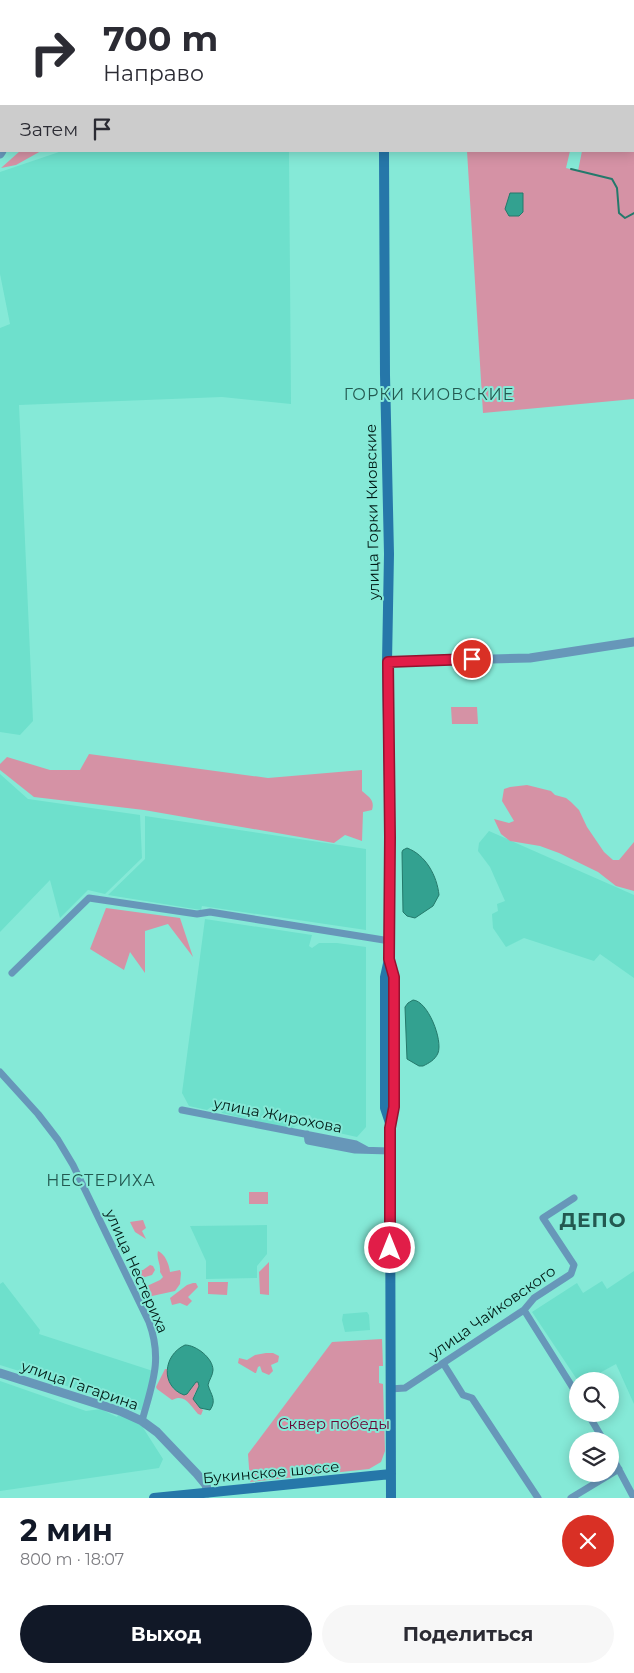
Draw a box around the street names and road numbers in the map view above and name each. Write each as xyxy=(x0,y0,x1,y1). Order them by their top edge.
street label: улица Горки Киовские xyxy=(361,424,383,601)
street label: улица Жирохова xyxy=(211,1093,344,1137)
street label: улица Нестериха xyxy=(101,1205,173,1336)
street label: улица Чайковского xyxy=(424,1261,559,1363)
street label: улица Гагарина xyxy=(18,1356,141,1414)
street label: Букинское шоссе xyxy=(202,1457,340,1487)

